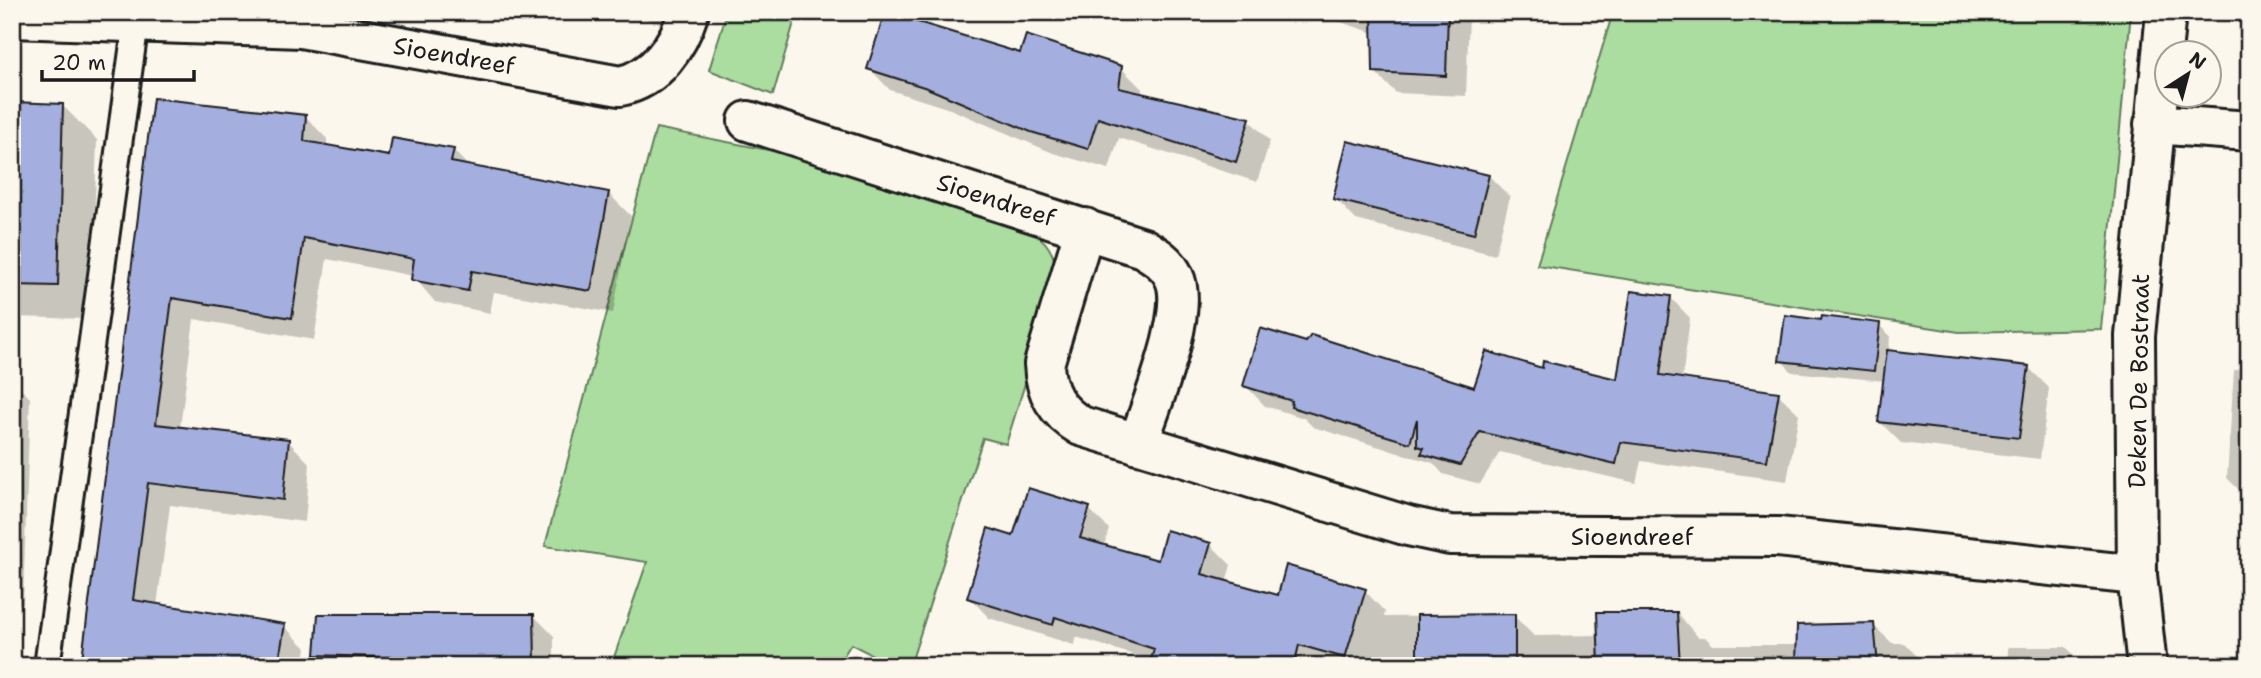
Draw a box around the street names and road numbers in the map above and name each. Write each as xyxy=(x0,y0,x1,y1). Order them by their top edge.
street label: Sioendreef xyxy=(391,30,518,83)
street label: Sioendreef xyxy=(933,166,1061,235)
street label: Deken De Bostraat xyxy=(2121,273,2157,489)
street label: Sioendreef xyxy=(1571,521,1695,553)

